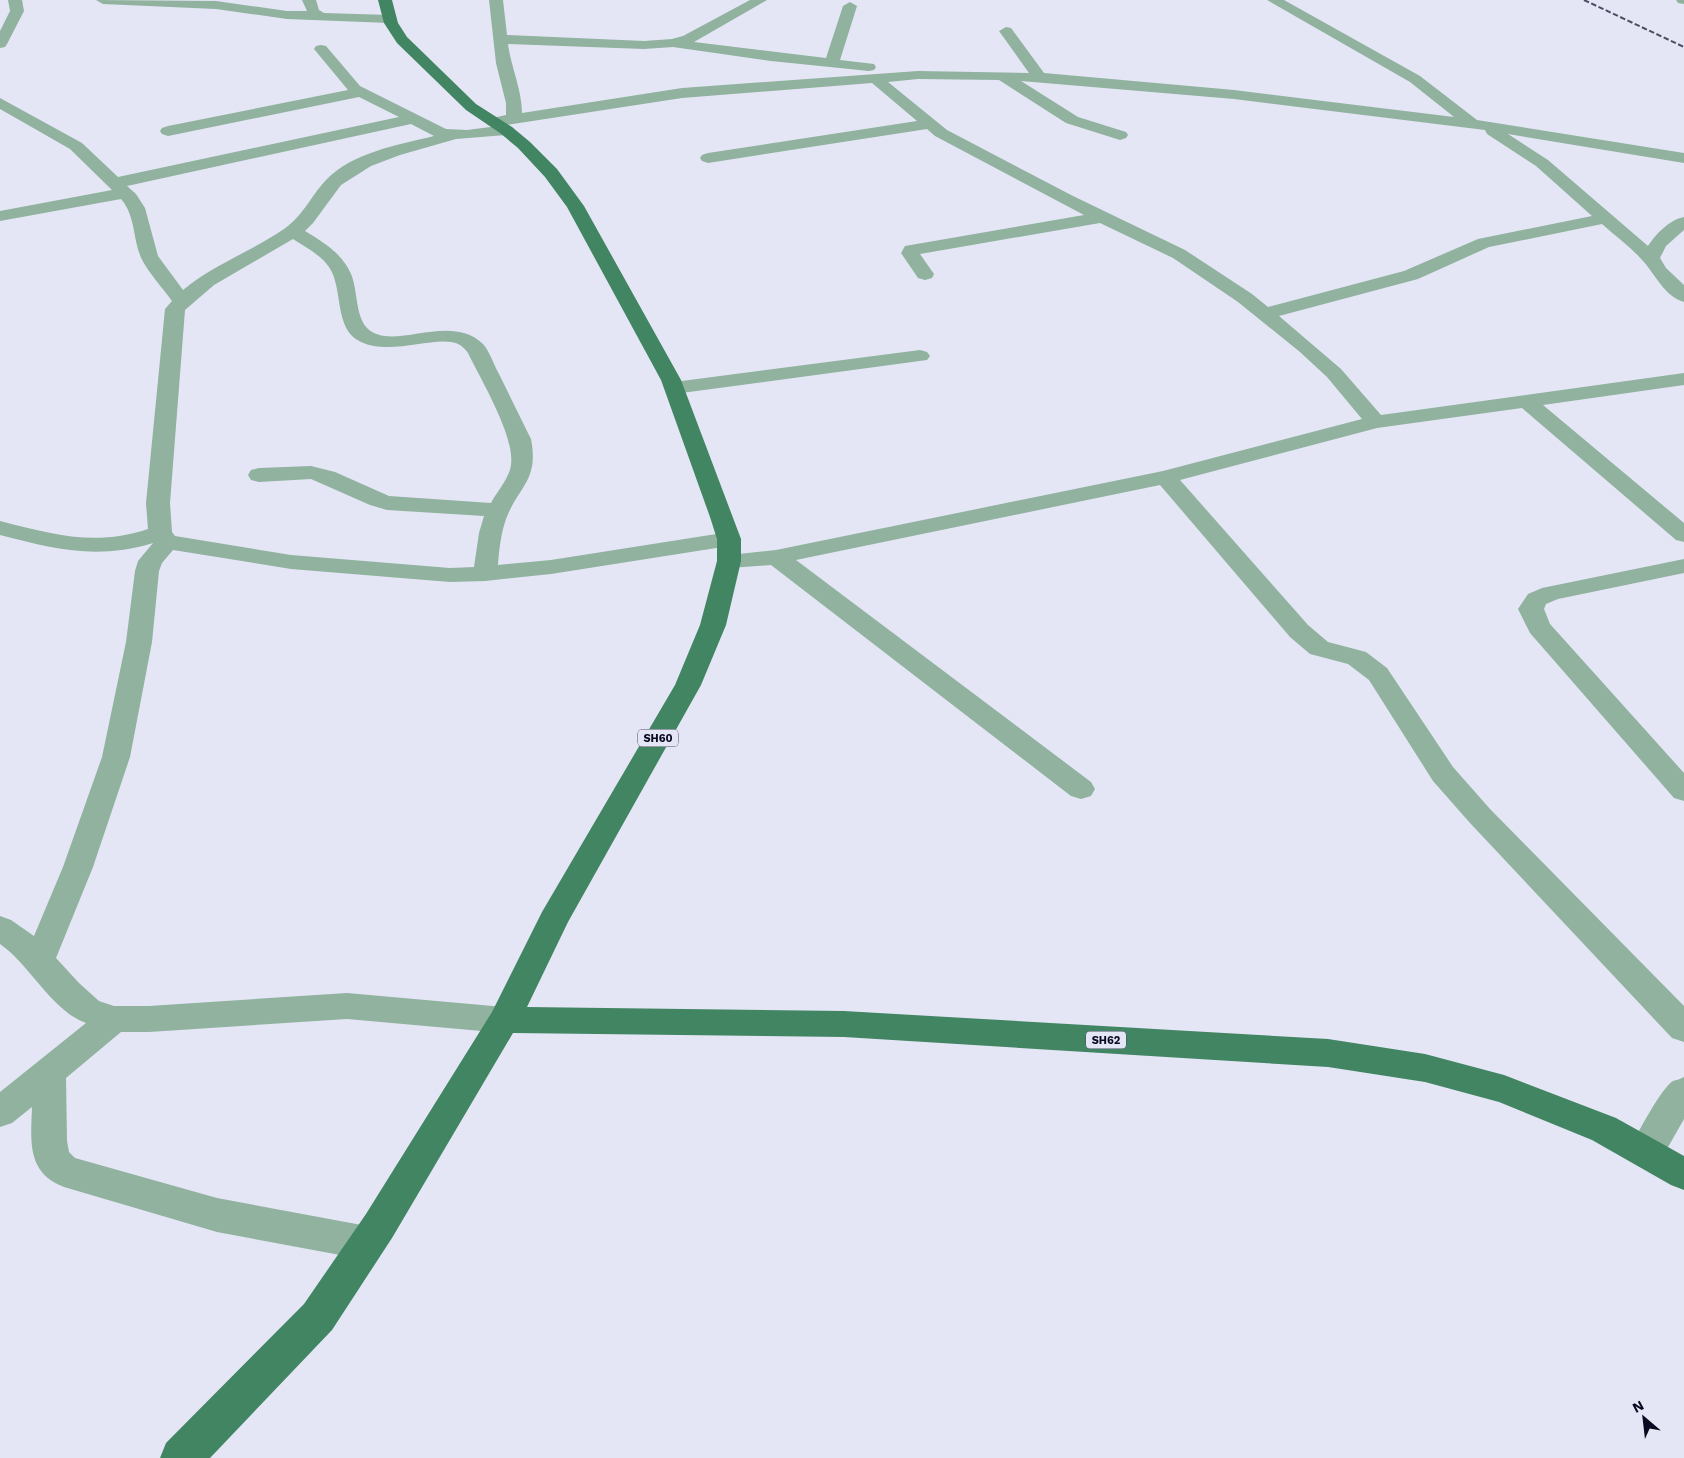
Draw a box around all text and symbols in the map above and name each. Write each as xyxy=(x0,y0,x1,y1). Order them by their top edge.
road number: SH60 xyxy=(638,730,678,746)
road number: SH62 xyxy=(1086,1032,1126,1048)
north arrow xyxy=(1619,1393,1669,1443)
text: N xyxy=(1630,1397,1646,1416)

